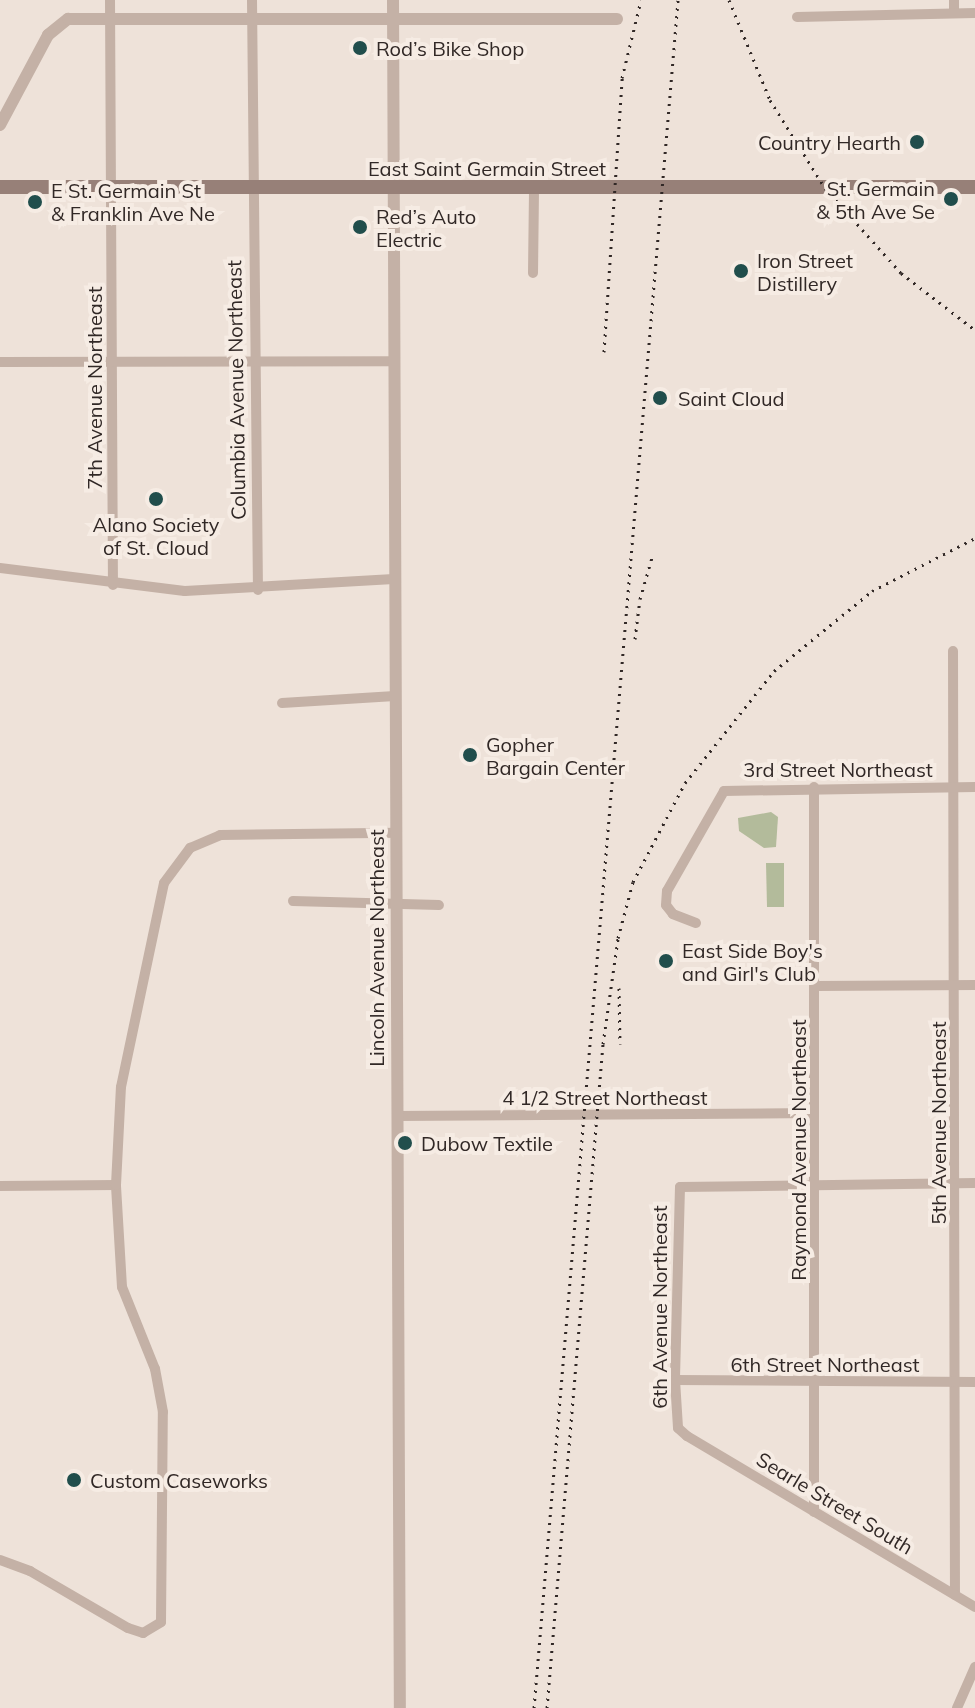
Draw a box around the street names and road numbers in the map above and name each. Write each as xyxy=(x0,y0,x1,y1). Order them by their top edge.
street label: East Saint Germain Street xyxy=(368,156,606,180)
street label: Columbia Avenue Northeast xyxy=(222,260,250,520)
street label: 7th Avenue Northeast xyxy=(82,286,106,490)
street label: 3rd Street Northeast xyxy=(743,757,933,781)
street label: Lincoln Avenue Northeast xyxy=(364,829,388,1067)
street label: Raymond Avenue Northeast xyxy=(786,1019,810,1281)
street label: 5th Avenue Northeast xyxy=(926,1021,950,1225)
street label: 4 1/2 Street Northeast xyxy=(502,1085,708,1109)
street label: 6th Avenue Northeast xyxy=(647,1205,671,1409)
street label: 6th Street Northeast xyxy=(730,1352,920,1376)
street label: Searle Street South xyxy=(752,1447,918,1559)

